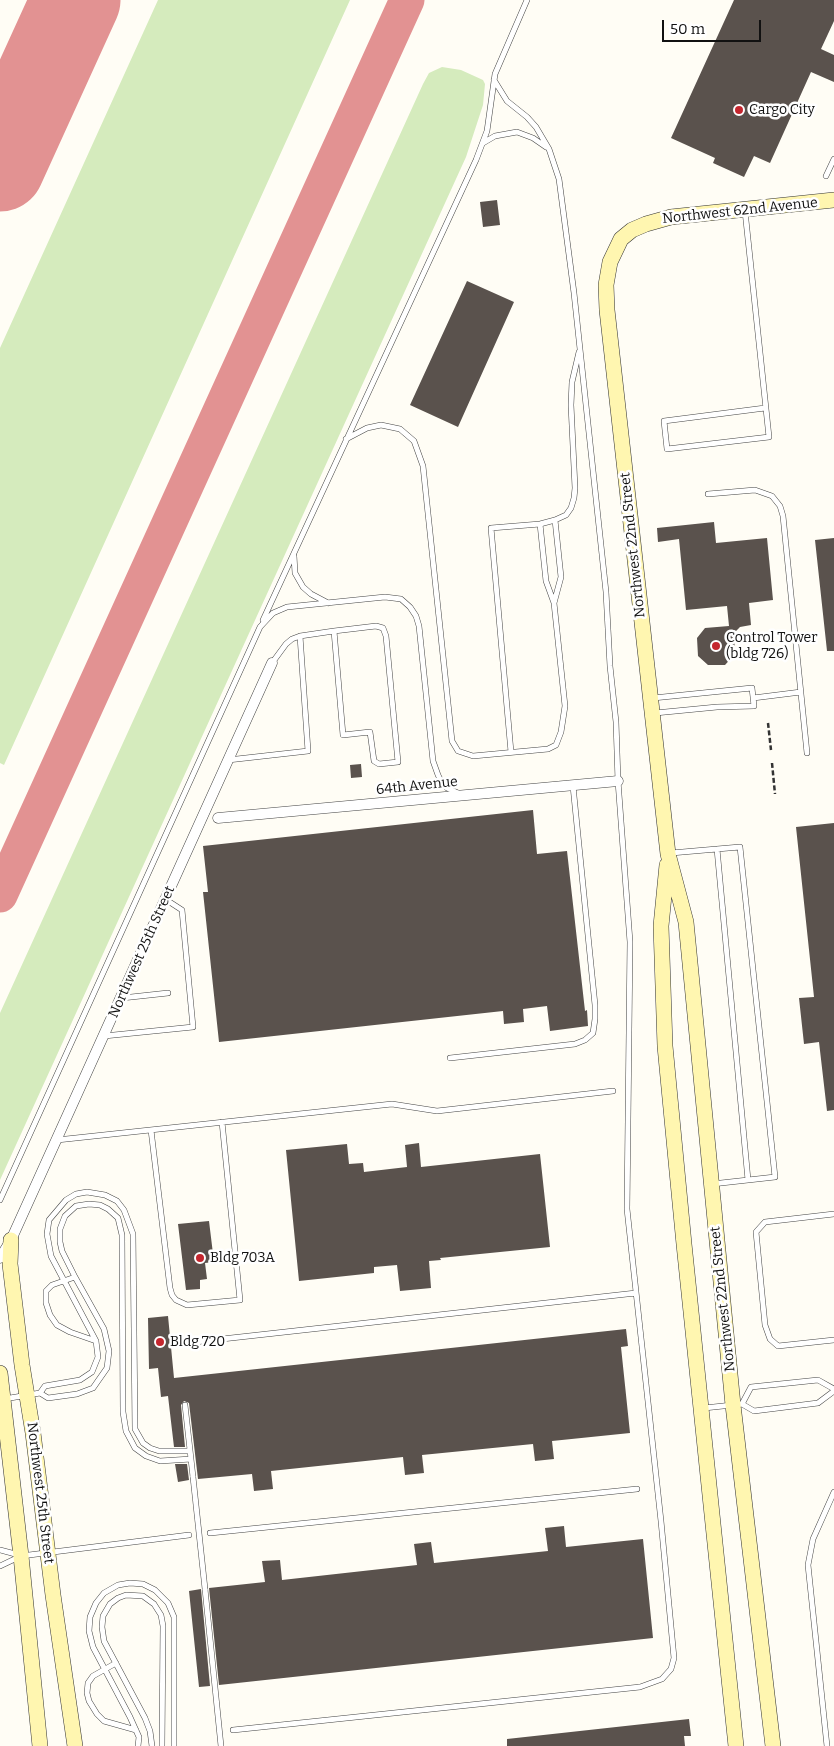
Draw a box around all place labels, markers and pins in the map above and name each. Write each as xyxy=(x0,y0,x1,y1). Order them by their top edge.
place label: Cargo City xyxy=(749,102,815,118)
marker: Cargo City xyxy=(733,104,745,116)
place label: Control Tower (bldg 726) xyxy=(726,630,817,662)
marker: Control Tower (bldg 726) xyxy=(710,640,722,652)
place label: Bldg 703A xyxy=(210,1250,275,1266)
marker: Bldg 703A xyxy=(194,1252,206,1264)
place label: Bldg 720 xyxy=(170,1334,225,1350)
marker: Bldg 720 xyxy=(154,1336,166,1348)

